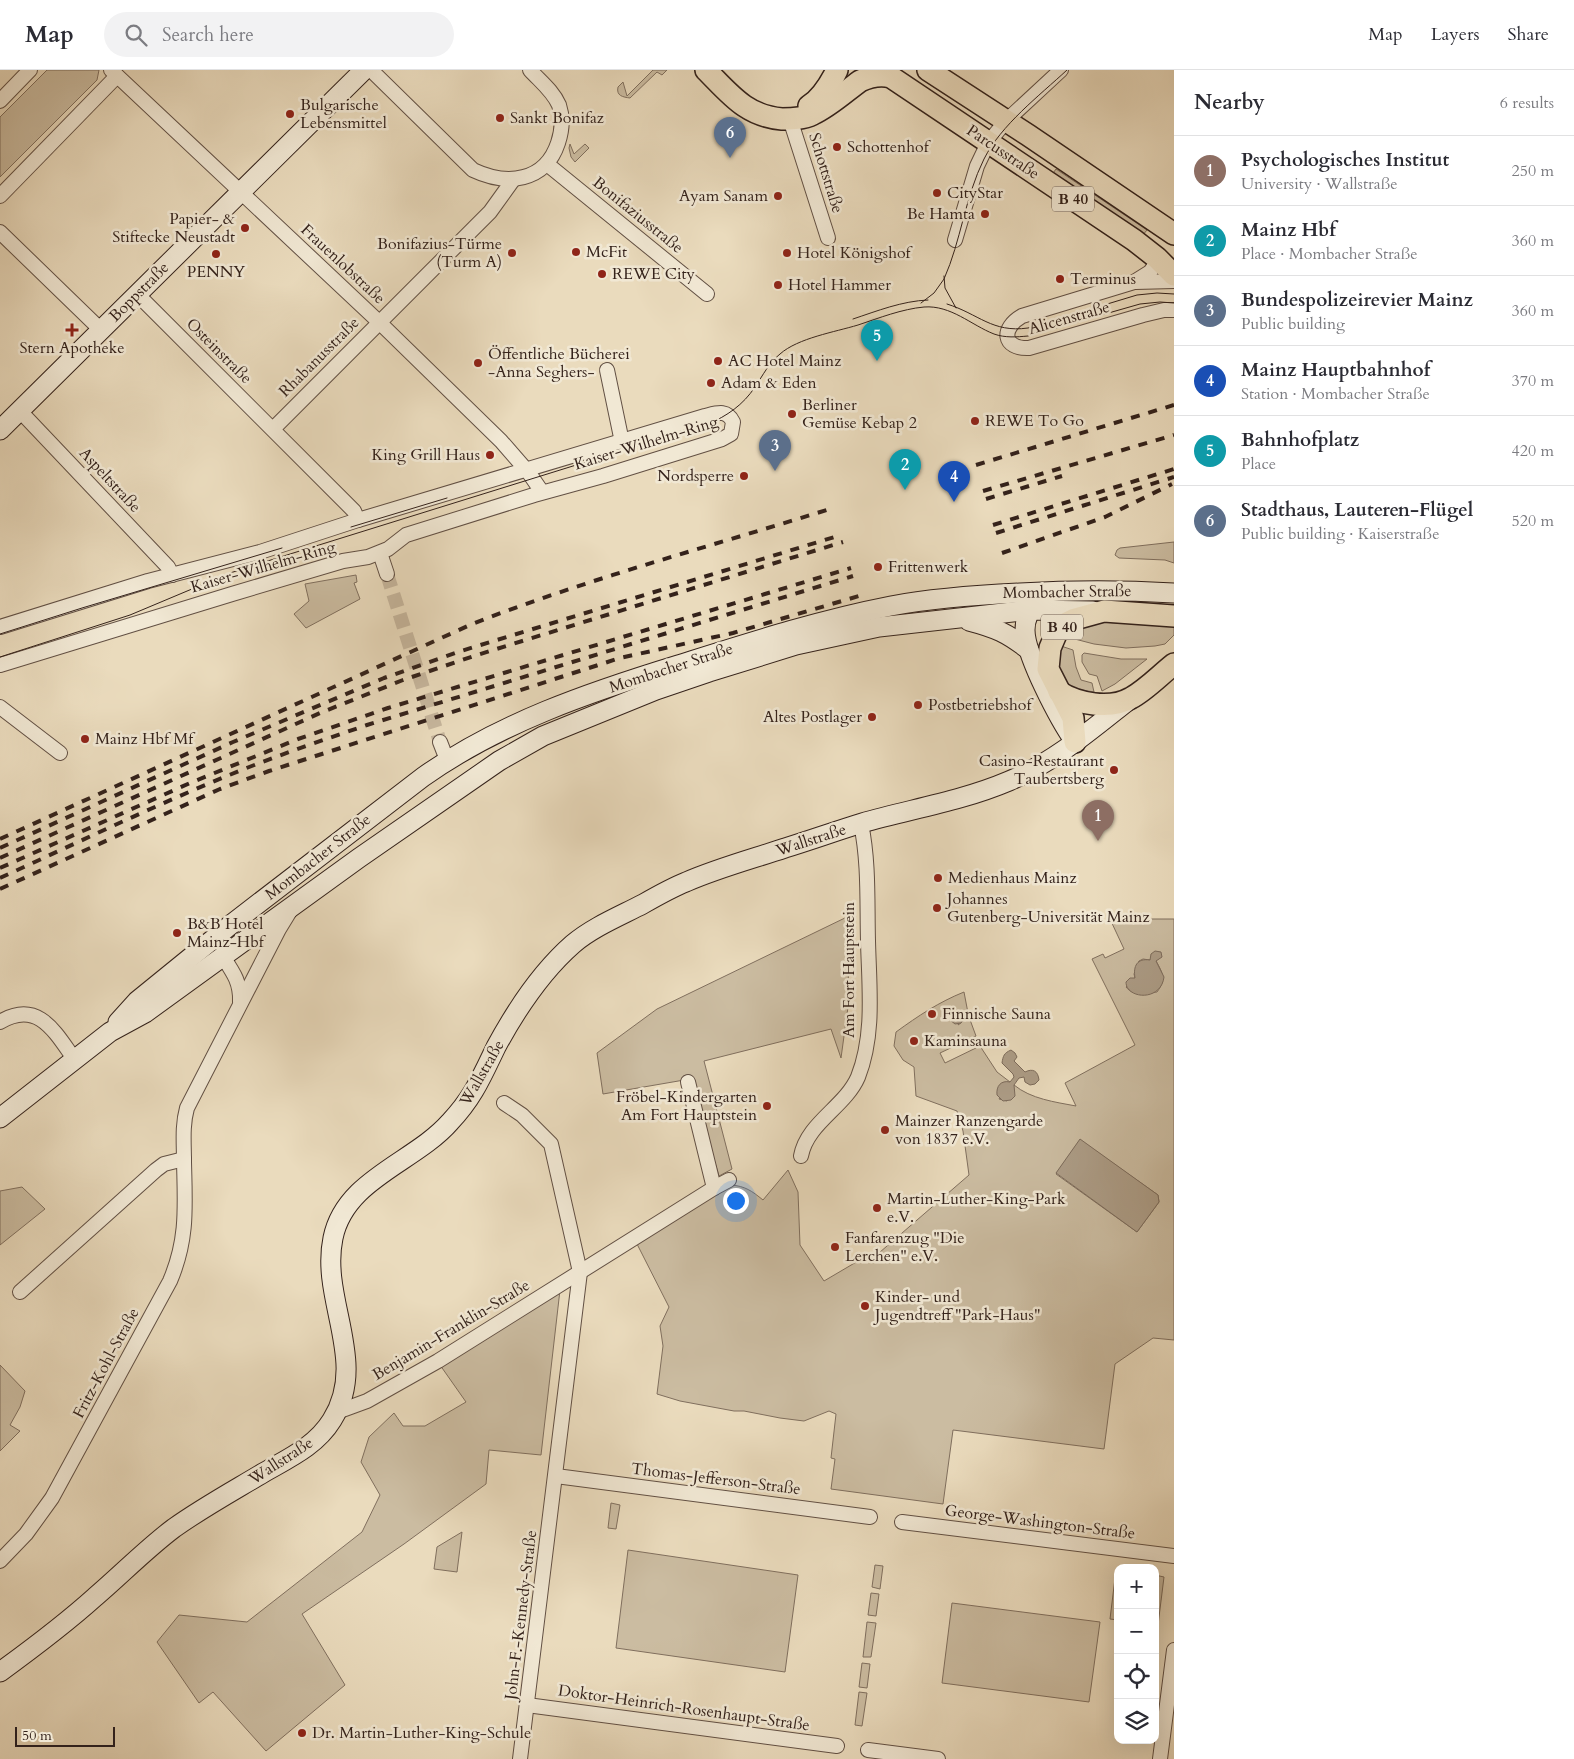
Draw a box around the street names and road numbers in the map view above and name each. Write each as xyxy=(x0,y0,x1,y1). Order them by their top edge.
street label: Parcusstraße xyxy=(962,120,1044,184)
street label: Schottstraße xyxy=(803,130,849,216)
street label: Bonifaziusstraße xyxy=(588,172,688,258)
road number: B 40 xyxy=(1052,186,1094,212)
street label: Frauenlobstraße xyxy=(296,219,390,309)
street label: Boppstraße xyxy=(104,257,174,327)
street label: Alicenstraße xyxy=(1026,296,1112,340)
street label: Rhabanusstraße xyxy=(274,312,364,402)
street label: Osteinstraße xyxy=(181,313,257,389)
street label: Kaiser-Wilhelm-Ring xyxy=(571,411,721,475)
street label: Aspeltstraße xyxy=(74,443,146,517)
street label: Kaiser-Wilhelm-Ring xyxy=(188,536,338,598)
street label: Mombacher Straße xyxy=(1002,580,1132,604)
road number: B 40 xyxy=(1041,614,1083,640)
street label: Mombacher Straße xyxy=(606,638,736,698)
street label: Mombacher Straße xyxy=(260,809,376,905)
street label: Wallstraße xyxy=(772,818,849,862)
street label: Am Fort Hauptstein xyxy=(838,902,860,1038)
street label: Wallstraße xyxy=(454,1036,510,1111)
street label: Benjamin-Franklin-Straße xyxy=(368,1274,534,1386)
street label: Fritz-Kohl-Straße xyxy=(68,1304,144,1422)
street label: Wallstraße xyxy=(244,1432,317,1491)
street label: Thomas-Jefferson-Straße xyxy=(630,1458,802,1500)
street label: George-Washington-Straße xyxy=(944,1499,1136,1545)
street label: John-F.-Kennedy-Straße xyxy=(499,1529,542,1703)
street label: Doktor-Heinrich-Rosenhaupt-Straße xyxy=(557,1679,811,1737)

